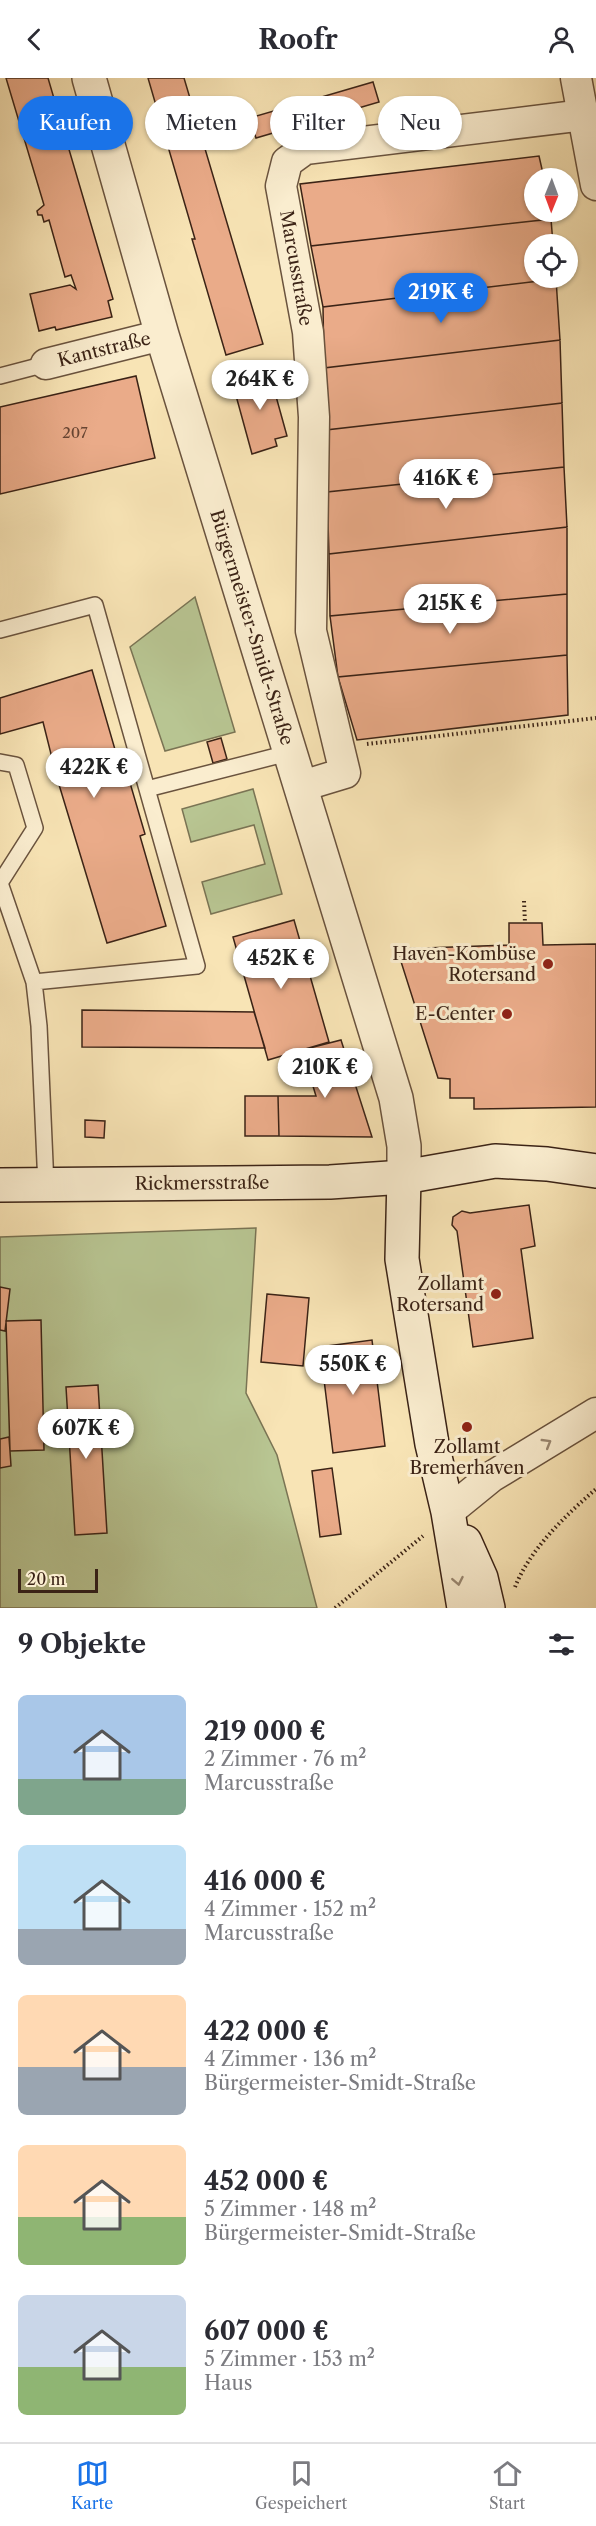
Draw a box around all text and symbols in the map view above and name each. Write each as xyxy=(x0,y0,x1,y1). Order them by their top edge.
icon: back xyxy=(18,23,51,56)
text: Roofr xyxy=(258,23,338,56)
icon: person xyxy=(545,23,578,56)
chip: Kaufen xyxy=(18,96,133,150)
chip: Mieten xyxy=(145,96,258,150)
chip: Filter xyxy=(270,96,366,150)
chip: Neu xyxy=(378,96,462,150)
north arrow xyxy=(524,168,578,222)
map controls xyxy=(524,168,578,288)
street label: Marcusstraße xyxy=(275,209,317,327)
button: locate xyxy=(524,234,578,288)
pin: 219K € xyxy=(392,273,490,324)
text: 219K € xyxy=(408,280,474,304)
street label: Kantstraße xyxy=(56,327,153,372)
pin: 264K € xyxy=(211,360,309,411)
text: 264K € xyxy=(226,367,294,391)
house number: 207 xyxy=(62,423,88,442)
pin: 416K € xyxy=(397,459,495,510)
text: 416K € xyxy=(413,466,479,490)
street label: Bürgermeister-Smidt-Straße xyxy=(205,507,298,748)
pin: 215K € xyxy=(401,584,499,635)
text: 215K € xyxy=(417,591,483,615)
pin: 422K € xyxy=(45,748,143,799)
text: 422K € xyxy=(60,755,128,779)
pin: 452K € xyxy=(232,939,330,990)
place label: Haven-Kombüse Rotersand xyxy=(392,943,536,986)
text: 452K € xyxy=(247,946,315,970)
marker: Haven-Kombüse Rotersand xyxy=(541,957,555,971)
place label: E-Center xyxy=(415,1003,495,1025)
marker: E-Center xyxy=(500,1007,514,1021)
pin: 210K € xyxy=(276,1048,374,1099)
text: 210K € xyxy=(292,1055,358,1079)
street label: Rickmersstraße xyxy=(135,1172,269,1195)
place label: Zollamt Rotersand xyxy=(396,1273,485,1316)
marker: Zollamt Rotersand xyxy=(489,1287,503,1301)
pin: 550K € xyxy=(304,1345,402,1396)
text: 550K € xyxy=(319,1352,387,1376)
pin: 607K € xyxy=(37,1409,135,1460)
text: 607K € xyxy=(52,1416,120,1440)
marker: Zollamt Bremerhaven xyxy=(460,1420,474,1434)
place label: Zollamt Bremerhaven xyxy=(409,1436,525,1479)
one-way arrow xyxy=(541,1438,551,1450)
scale bar xyxy=(18,1566,98,1594)
text: 20 m xyxy=(27,1569,66,1589)
one-way arrow xyxy=(451,1576,464,1586)
text: 9 Objekte xyxy=(18,1628,146,1660)
icon: filters xyxy=(545,1628,578,1661)
text: 219 000 € xyxy=(204,1715,326,1747)
icon: home xyxy=(66,1719,138,1791)
text: 2 Zimmer · 76 m² xyxy=(204,1747,366,1771)
text: Marcusstraße xyxy=(204,1771,334,1795)
text: 416 000 € xyxy=(204,1865,326,1897)
icon: home xyxy=(66,1869,138,1941)
text: 4 Zimmer · 152 m² xyxy=(204,1897,376,1921)
text: Marcusstraße xyxy=(204,1921,334,1945)
text: 422 000 € xyxy=(204,2015,329,2047)
icon: home xyxy=(66,2019,138,2091)
text: 4 Zimmer · 136 m² xyxy=(204,2047,377,2071)
text: Bürgermeister-Smidt-Straße xyxy=(204,2071,476,2095)
text: 452 000 € xyxy=(204,2165,328,2197)
icon: home xyxy=(66,2169,138,2241)
text: 5 Zimmer · 148 m² xyxy=(204,2197,377,2221)
text: Bürgermeister-Smidt-Straße xyxy=(204,2221,476,2245)
text: 607 000 € xyxy=(204,2315,329,2347)
icon: home xyxy=(66,2319,138,2391)
text: 5 Zimmer · 153 m² xyxy=(204,2347,375,2371)
text: Haus xyxy=(204,2371,253,2395)
tab: Karte xyxy=(71,2457,113,2513)
tab: Gespeichert xyxy=(255,2457,347,2513)
tab: Start xyxy=(489,2457,525,2513)

